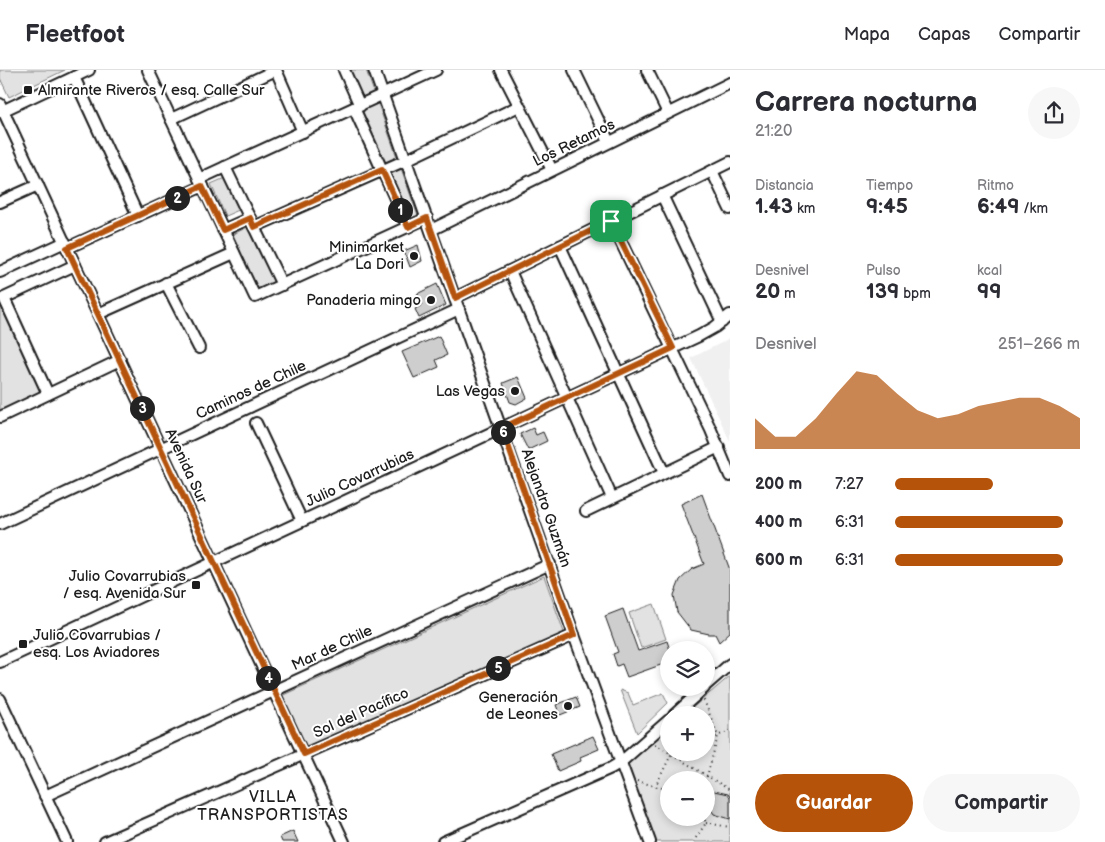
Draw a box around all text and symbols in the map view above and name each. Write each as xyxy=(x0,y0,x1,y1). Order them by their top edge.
text: Fleetfoot xyxy=(25,20,125,49)
text: Mapa xyxy=(844,24,890,45)
text: Capas xyxy=(918,24,971,45)
text: Compartir xyxy=(999,24,1080,45)
place label: Almirante Riveros / esq. Calle Sur xyxy=(38,81,265,100)
marker: Almirante Riveros / esq. Calle Sur xyxy=(22,84,34,96)
text: Carrera nocturna xyxy=(755,86,978,119)
button: share xyxy=(1028,87,1080,139)
street label: Los Retamos xyxy=(530,115,619,171)
text: 21:20 xyxy=(755,122,792,141)
text: Distancia xyxy=(755,177,814,194)
text: Tiempo xyxy=(866,177,913,194)
text: Ritmo xyxy=(977,177,1014,194)
pin: 2 xyxy=(164,186,190,210)
text: 2 xyxy=(173,190,182,207)
text: 1.43 xyxy=(755,194,793,219)
text: 9:45 xyxy=(866,194,908,219)
text: 6:49 xyxy=(977,194,1019,219)
pin: 1 xyxy=(388,198,412,222)
pin xyxy=(590,200,632,242)
text: km xyxy=(793,200,815,217)
text: /km xyxy=(1019,200,1048,217)
text: 1 xyxy=(398,202,403,219)
icon: arrive xyxy=(597,207,625,235)
place label: Minimarket La Dori xyxy=(329,238,404,274)
marker: Minimarket La Dori xyxy=(408,250,420,262)
text: Desnivel xyxy=(755,262,809,279)
text: Pulso xyxy=(866,262,901,279)
text: kcal xyxy=(977,262,1002,279)
text: 20 xyxy=(755,279,780,304)
text: 139 xyxy=(866,279,899,304)
text: 99 xyxy=(977,279,1002,304)
text: m xyxy=(780,285,796,302)
text: bpm xyxy=(899,285,931,302)
place label: Panaderia mingo xyxy=(306,291,421,310)
marker: Panaderia mingo xyxy=(425,294,437,306)
text: Desnivel xyxy=(755,335,817,354)
text: 251–266 m xyxy=(998,335,1080,354)
street label: Caminos de Chile xyxy=(193,356,309,424)
place label: Las Vegas xyxy=(436,382,506,401)
marker: Las Vegas xyxy=(509,385,521,397)
pin: 3 xyxy=(130,396,154,420)
text: 3 xyxy=(138,400,147,417)
pin: 6 xyxy=(490,420,516,444)
text: 6 xyxy=(499,424,508,441)
street label: Avenida Sur xyxy=(160,426,212,507)
street label: Julio Covarrubias xyxy=(303,444,418,511)
street label: Alejandro Guzmán xyxy=(517,446,575,570)
text: 200 m xyxy=(755,475,802,494)
text: 7:27 xyxy=(835,475,863,494)
text: 400 m xyxy=(755,513,802,532)
text: 6:31 xyxy=(835,513,864,532)
text: 600 m xyxy=(755,551,803,570)
text: 6:31 xyxy=(835,551,864,570)
place label: Julio Covarrubias / esq. Avenida Sur xyxy=(63,567,187,603)
marker: Julio Covarrubias / esq. Avenida Sur xyxy=(190,579,202,591)
street label: Mar de Chile xyxy=(289,621,376,675)
place label: Julio Covarrubias / esq. Los Aviadores xyxy=(33,626,161,662)
marker: Julio Covarrubias / esq. Los Aviadores xyxy=(17,638,29,650)
map controls xyxy=(660,641,715,826)
button: layers xyxy=(660,641,715,696)
pin: 5 xyxy=(486,656,510,680)
text: 5 xyxy=(494,660,503,677)
pin: 4 xyxy=(256,666,280,690)
text: 4 xyxy=(264,670,273,687)
street label: Sol del Pacífico xyxy=(310,683,412,743)
place label: Generación de Leones xyxy=(478,688,559,724)
marker: Generación de Leones xyxy=(562,700,574,712)
button: + xyxy=(660,706,715,761)
button: − xyxy=(660,771,715,826)
button: Guardar xyxy=(755,774,913,832)
button: Compartir xyxy=(923,774,1080,832)
district label: VILLA TRANSPORTISTAS xyxy=(197,788,349,825)

